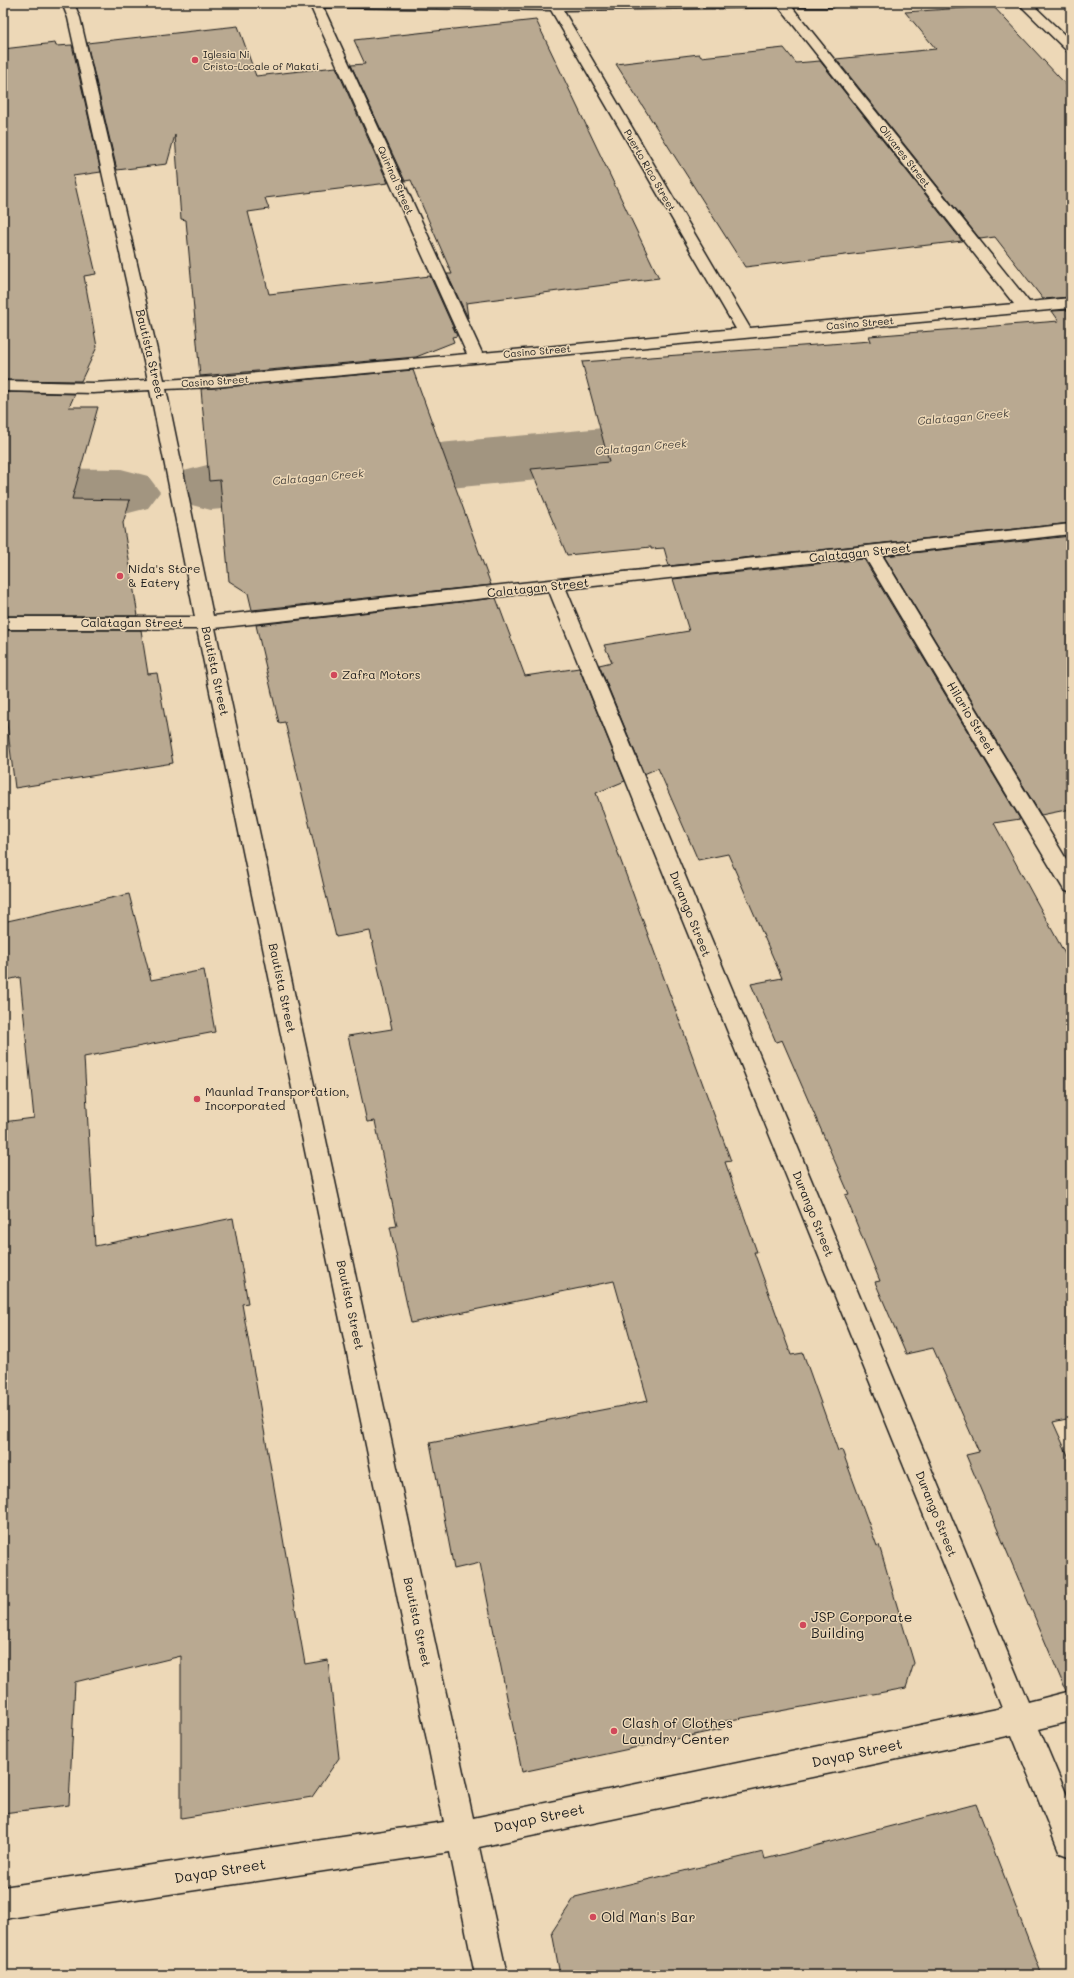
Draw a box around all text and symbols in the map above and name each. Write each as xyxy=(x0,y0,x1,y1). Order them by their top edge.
place label: Iglesia Ni Cristo-Locale of Makati xyxy=(203,47,319,73)
marker: Iglesia Ni Cristo-Locale of Makati xyxy=(190,55,200,65)
street label: Olivares Street xyxy=(876,122,934,190)
street label: Puerto Rico Street xyxy=(621,126,679,214)
street label: Quirinal Street xyxy=(375,143,417,217)
street label: Bautista Street xyxy=(133,308,169,400)
street label: Casino Street xyxy=(826,313,894,333)
street label: Casino Street xyxy=(503,341,571,361)
street label: Casino Street xyxy=(181,372,249,390)
water label: Calatagan Creek xyxy=(917,405,1009,428)
water label: Calatagan Creek xyxy=(595,435,687,458)
water label: Calatagan Creek xyxy=(272,465,364,488)
street label: Calatagan Street xyxy=(808,539,912,565)
place label: Nida's Store & Eatery xyxy=(128,560,201,590)
marker: Nida's Store & Eatery xyxy=(115,571,125,581)
street label: Calatagan Street xyxy=(486,574,590,600)
street label: Calatagan Street xyxy=(81,614,183,630)
street label: Bautista Street xyxy=(199,625,233,717)
place label: Zafra Motors xyxy=(342,666,421,682)
marker: Zafra Motors xyxy=(329,670,339,680)
street label: Hilario Street xyxy=(944,678,1000,757)
street label: Durango Street xyxy=(666,868,715,959)
street label: Bautista Street xyxy=(266,942,300,1034)
place label: Maunlad Transportation, Incorporated xyxy=(205,1083,349,1113)
marker: Maunlad Transportation, Incorporated xyxy=(192,1094,202,1104)
street label: Durango Street xyxy=(789,1168,838,1259)
street label: Bautista Street xyxy=(334,1259,368,1351)
street label: Durango Street xyxy=(912,1468,961,1559)
street label: Bautista Street xyxy=(401,1576,435,1668)
place label: JSP Corporate Building xyxy=(811,1607,912,1642)
marker: JSP Corporate Building xyxy=(798,1620,808,1630)
place label: Clash of Clothes Laundry Center xyxy=(622,1713,733,1748)
marker: Clash of Clothes Laundry Center xyxy=(609,1726,619,1736)
street label: Dayap Street xyxy=(810,1734,904,1771)
street label: Dayap Street xyxy=(492,1799,586,1836)
street label: Dayap Street xyxy=(173,1854,267,1887)
place label: Old Man's Bar xyxy=(601,1907,695,1926)
marker: Old Man's Bar xyxy=(588,1912,598,1922)

